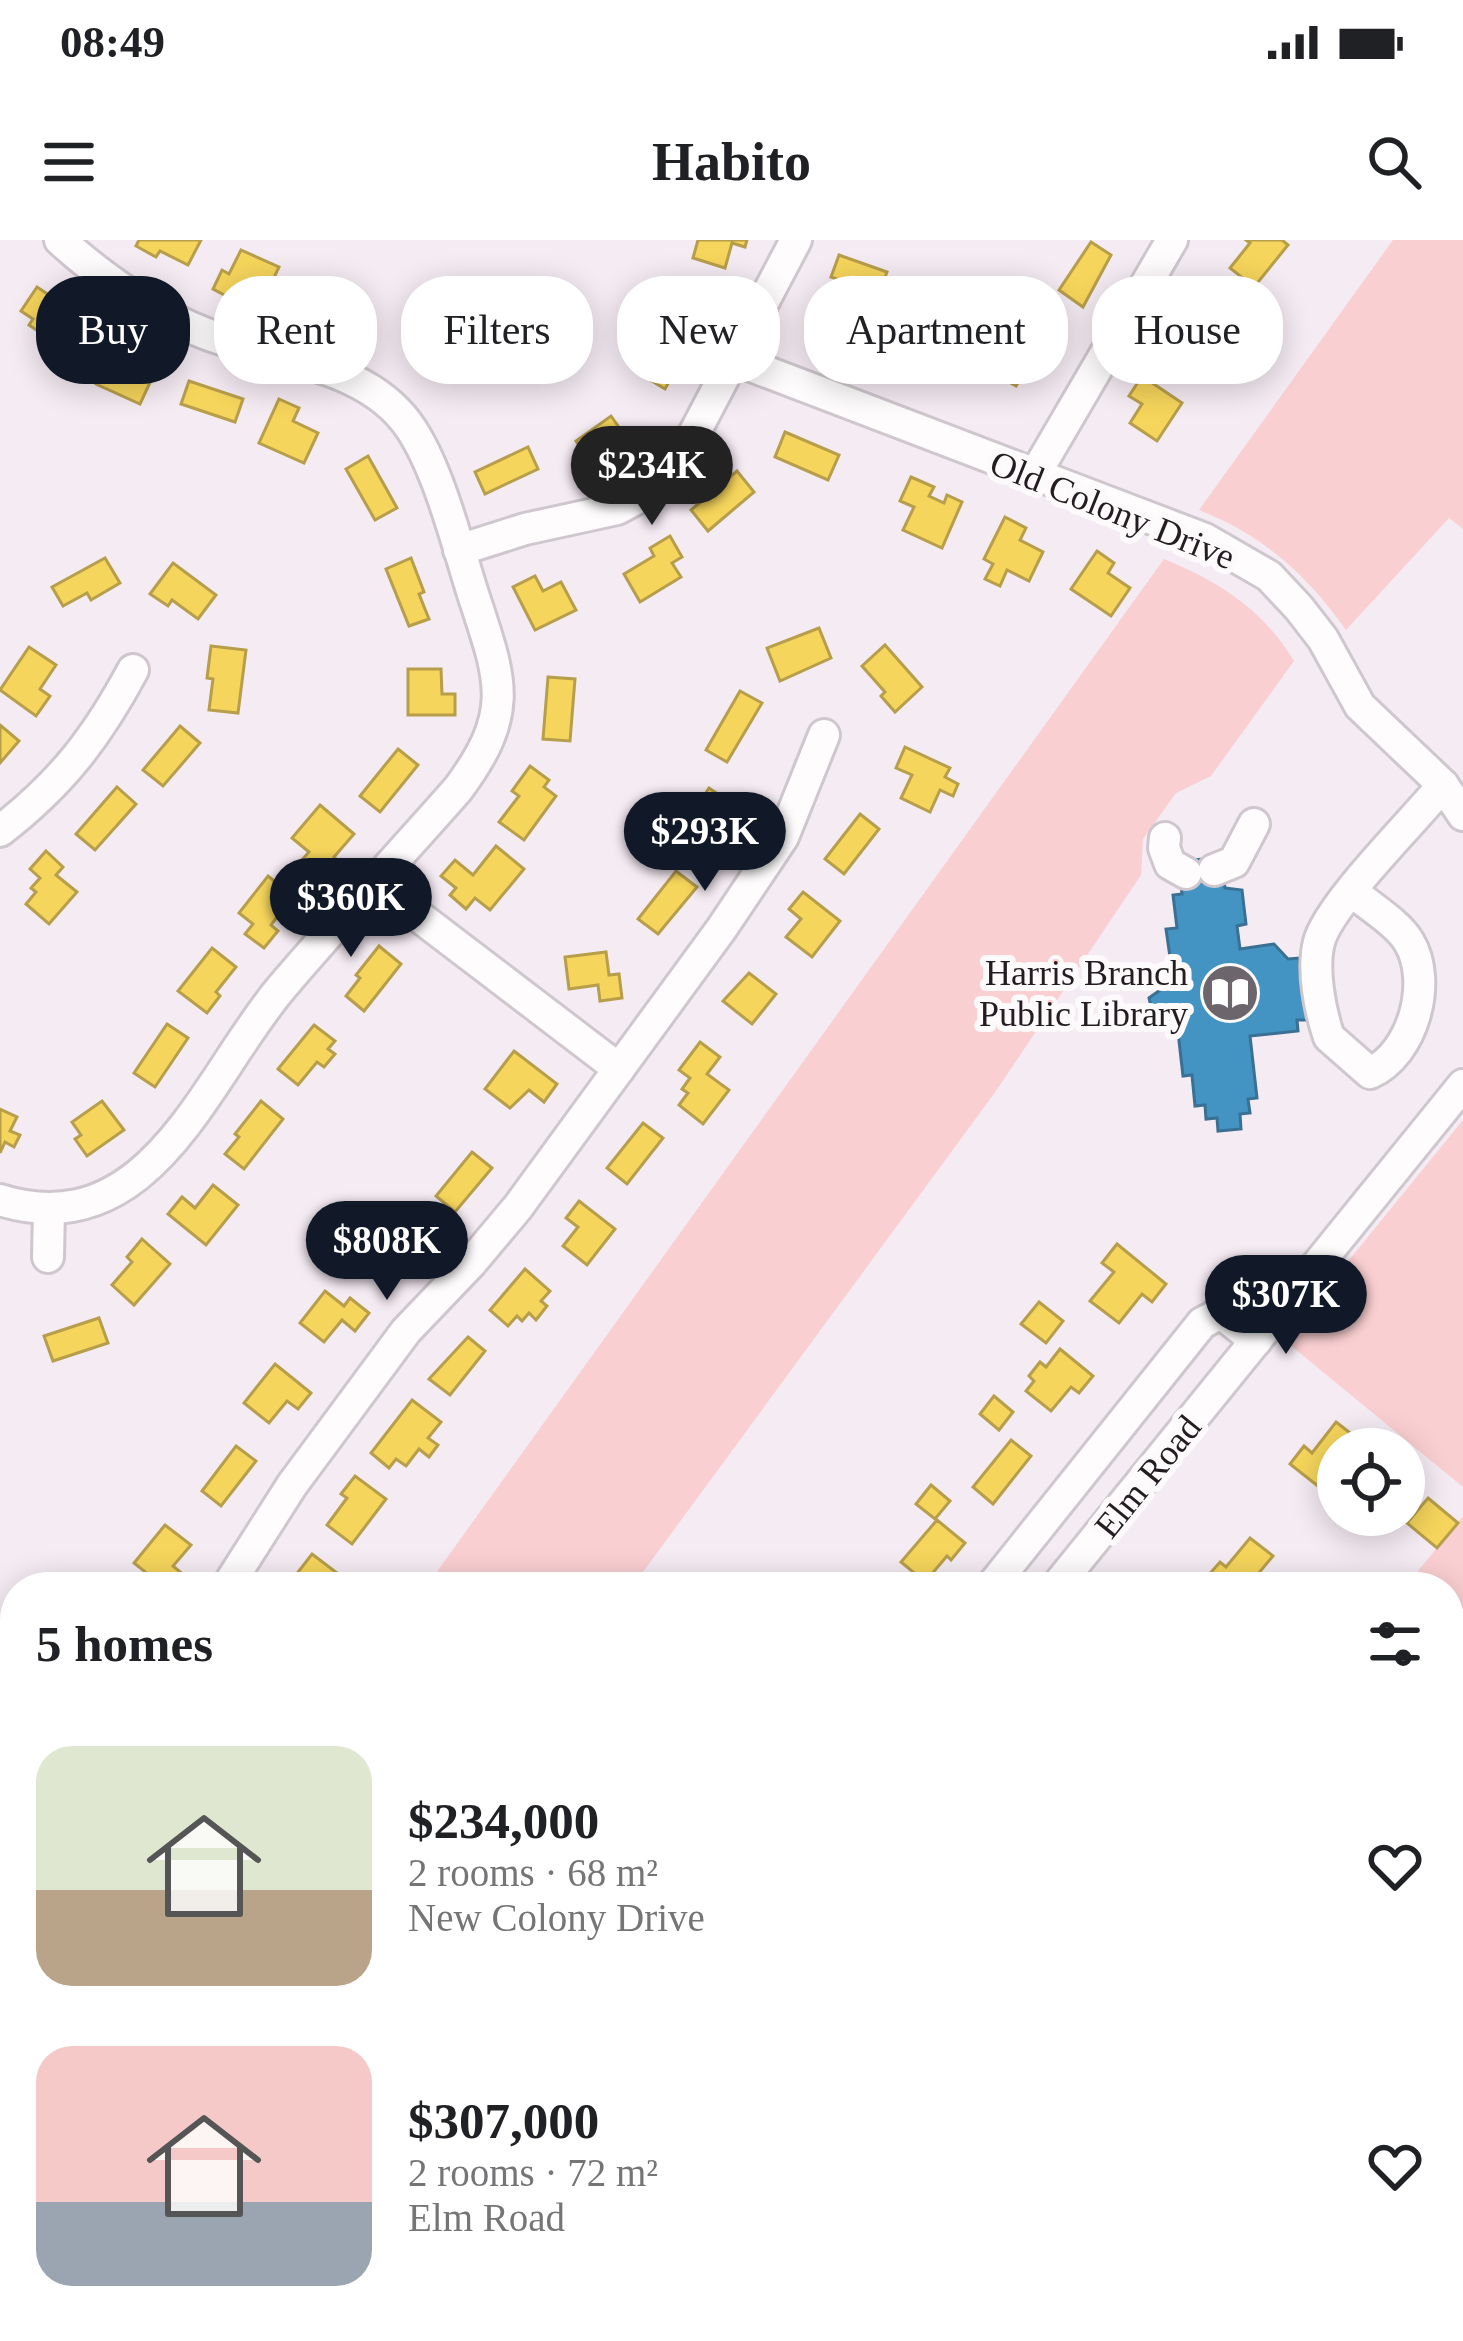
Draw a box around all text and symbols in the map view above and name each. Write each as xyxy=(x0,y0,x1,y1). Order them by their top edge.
text: 08:49 xyxy=(60,17,165,67)
icon: menu xyxy=(36,129,102,195)
icon: search xyxy=(1361,129,1427,195)
text: Habito xyxy=(652,132,811,192)
chip: Buy xyxy=(36,276,190,384)
chip: Rent xyxy=(214,276,377,384)
chip: Filters xyxy=(401,276,593,384)
chip: New xyxy=(617,276,780,384)
chip: Apartment xyxy=(804,276,1068,384)
chip: House xyxy=(1092,276,1283,384)
pin: $234K xyxy=(568,426,736,528)
text: $234K xyxy=(598,443,706,486)
street label: Old Colony Drive xyxy=(985,443,1241,577)
pin: $293K xyxy=(621,792,789,894)
text: $293K xyxy=(651,809,759,852)
pin: $360K xyxy=(267,858,435,960)
text: $360K xyxy=(297,875,405,918)
place label: Harris Branch Public Library xyxy=(979,953,1188,1034)
library icon: Harris Branch Public Library xyxy=(1199,962,1261,1024)
pin: $808K xyxy=(303,1201,471,1303)
text: $808K xyxy=(333,1218,441,1261)
pin: $307K xyxy=(1202,1255,1370,1357)
text: $307K xyxy=(1232,1272,1340,1315)
street label: Elm Road xyxy=(1087,1408,1209,1546)
map controls xyxy=(1317,1428,1425,1536)
button: locate xyxy=(1317,1428,1425,1536)
icon: filters xyxy=(1362,1611,1428,1677)
text: 5 homes xyxy=(36,1616,213,1672)
text: $234,000 xyxy=(408,1793,599,1849)
icon: home xyxy=(132,1794,276,1938)
icon: heart xyxy=(1362,1833,1428,1899)
text: 2 rooms · 68 m² xyxy=(408,1851,658,1894)
text: New Colony Drive xyxy=(408,1896,705,1939)
text: $307,000 xyxy=(408,2093,599,2149)
icon: home xyxy=(132,2094,276,2238)
icon: heart xyxy=(1362,2133,1428,2199)
text: 2 rooms · 72 m² xyxy=(408,2151,658,2194)
text: Elm Road xyxy=(408,2196,565,2239)

